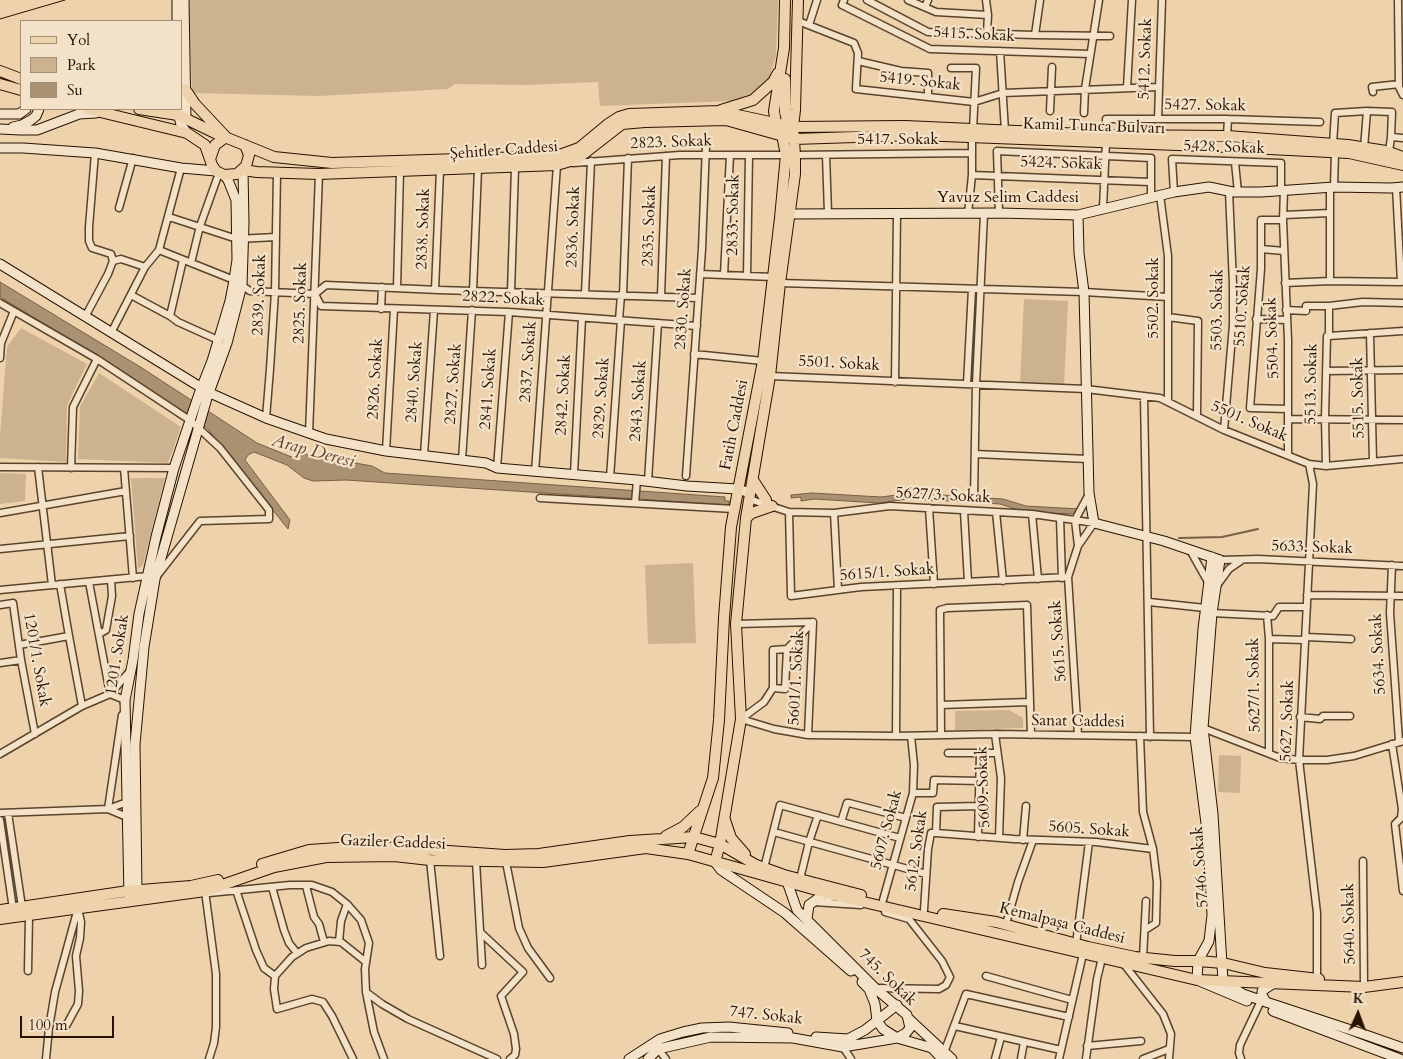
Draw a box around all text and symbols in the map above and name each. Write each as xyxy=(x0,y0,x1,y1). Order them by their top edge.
street label: 5412. Sokak xyxy=(1135,18,1157,100)
legend xyxy=(20,20,182,110)
street label: 5415. Sokak xyxy=(933,23,1015,47)
text: Yol xyxy=(67,30,90,50)
text: Park xyxy=(67,55,96,75)
street label: 5419. Sokak xyxy=(878,68,962,96)
text: Su xyxy=(67,80,83,100)
street label: 5427. Sokak xyxy=(1164,96,1246,116)
street label: Kamil Tunca Bulvarı xyxy=(1023,115,1165,139)
street label: 5417. Sokak xyxy=(857,130,939,150)
street label: 2823. Sokak xyxy=(630,132,712,154)
street label: 5428. Sokak xyxy=(1183,137,1265,159)
street label: Şehitler Caddesi xyxy=(449,138,559,164)
street label: 5424. Sokak xyxy=(1020,153,1102,175)
street label: 2833. Sokak xyxy=(724,174,744,256)
street label: 2835. Sokak xyxy=(639,185,661,267)
street label: 2836. Sokak xyxy=(563,186,585,268)
street label: 2838. Sokak xyxy=(413,188,435,270)
street label: Yavuz Selim Caddesi xyxy=(937,188,1079,208)
street label: 2839. Sokak xyxy=(249,254,271,336)
street label: 5502. Sokak xyxy=(1144,257,1164,339)
street label: 2825. Sokak xyxy=(290,262,312,344)
street label: 5510. Sokak xyxy=(1231,265,1255,347)
street label: 2830. Sokak xyxy=(672,268,696,350)
street label: 5503. Sokak xyxy=(1208,269,1228,351)
street label: 2822. Sokak xyxy=(462,287,544,311)
street label: 5504. Sokak xyxy=(1262,297,1284,379)
street label: 2837. Sokak xyxy=(517,321,541,403)
street label: 2826. Sokak xyxy=(364,338,388,420)
street label: 2840. Sokak xyxy=(403,341,427,423)
street label: 2827. Sokak xyxy=(442,343,466,425)
street label: 5513. Sokak xyxy=(1302,343,1322,425)
street label: 2841. Sokak xyxy=(477,348,501,430)
street label: 5501. Sokak xyxy=(798,352,880,376)
street label: 2842. Sokak xyxy=(552,354,576,436)
street label: 2829. Sokak xyxy=(590,357,614,439)
street label: 5515. Sokak xyxy=(1349,357,1369,439)
street label: 2843. Sokak xyxy=(627,360,651,442)
street label: Fatih Caddesi xyxy=(717,378,753,472)
street label: 5501. Sokak xyxy=(1208,397,1290,447)
water label: Arap Deresi xyxy=(269,431,357,473)
street label: 5627/3. Sokak xyxy=(895,484,991,508)
street label: 5633. Sokak xyxy=(1271,537,1353,559)
street label: 5615/1. Sokak xyxy=(839,560,935,586)
street label: 5615. Sokak xyxy=(1047,600,1071,682)
street label: 1201/1. Sokak xyxy=(18,611,54,709)
street label: 1201. Sokak xyxy=(102,613,134,697)
street label: 5634. Sokak xyxy=(1367,613,1391,695)
street label: 5601/1. Sokak xyxy=(785,630,809,726)
street label: 5627/1. Sokak xyxy=(1245,637,1265,733)
street label: 5627. Sokak xyxy=(1277,680,1299,762)
street label: Sanat Caddesi xyxy=(1031,712,1125,732)
street label: 5609. Sokak xyxy=(973,746,995,828)
street label: 5607. Sokak xyxy=(867,788,907,872)
street label: 5612. Sokak xyxy=(902,809,932,893)
street label: 5605. Sokak xyxy=(1048,818,1130,842)
street label: 5746. Sokak xyxy=(1189,826,1213,908)
street label: Gaziler Caddesi xyxy=(340,832,446,854)
street label: 5640. Sokak xyxy=(1340,883,1360,965)
street label: Kemalpaşa Caddesi xyxy=(997,899,1127,949)
street label: 745. Sokak xyxy=(854,946,920,1010)
north arrow xyxy=(1333,989,1383,1039)
text: K xyxy=(1353,989,1365,1008)
street label: 747. Sokak xyxy=(728,1003,804,1029)
scale bar xyxy=(22,1006,116,1038)
text: 100 m xyxy=(28,1015,68,1035)

